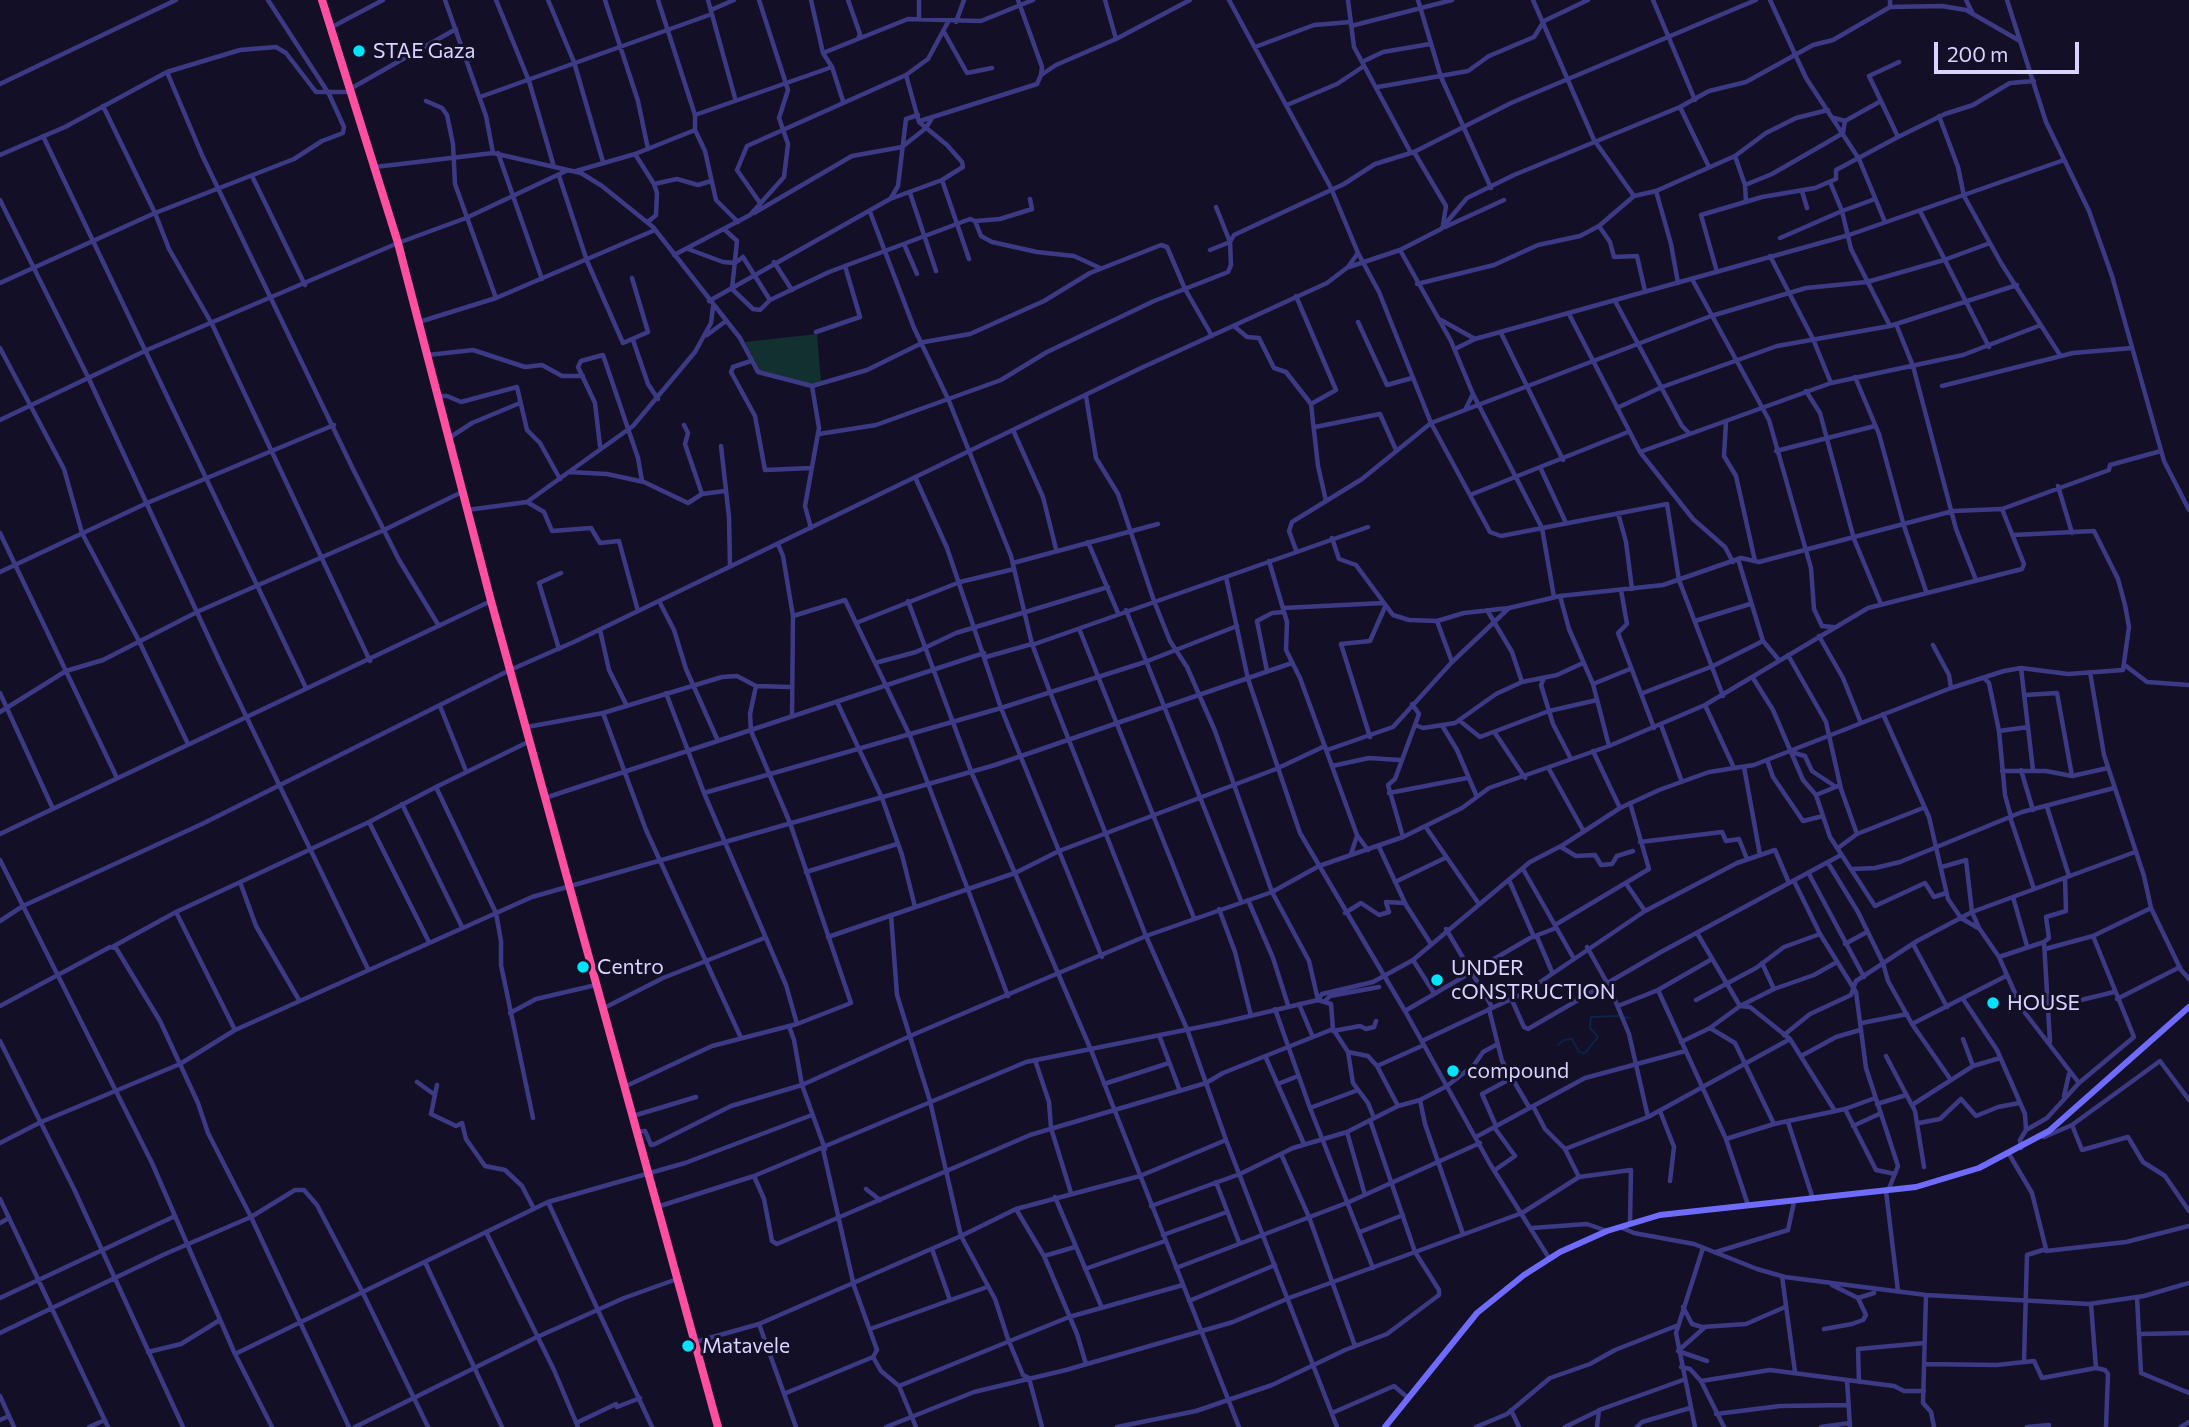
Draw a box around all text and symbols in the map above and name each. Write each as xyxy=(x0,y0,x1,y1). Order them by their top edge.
scale bar xyxy=(1937,28,2082,72)
place label: STAE Gaza xyxy=(373,38,475,64)
text: 200 m xyxy=(1947,41,2008,66)
marker: STAE Gaza xyxy=(351,43,367,59)
place label: Centro xyxy=(597,954,664,980)
place label: UNDER cONSTRUCTION xyxy=(1451,955,1616,1005)
marker: Centro xyxy=(575,959,591,975)
marker: UNDER cONSTRUCTION xyxy=(1429,972,1445,988)
place label: HOUSE xyxy=(2007,990,2080,1016)
marker: HOUSE xyxy=(1985,995,2001,1011)
place label: compound xyxy=(1467,1058,1569,1084)
marker: compound xyxy=(1445,1063,1461,1079)
place label: Matavele xyxy=(702,1333,790,1359)
marker: Matavele xyxy=(680,1338,696,1354)

